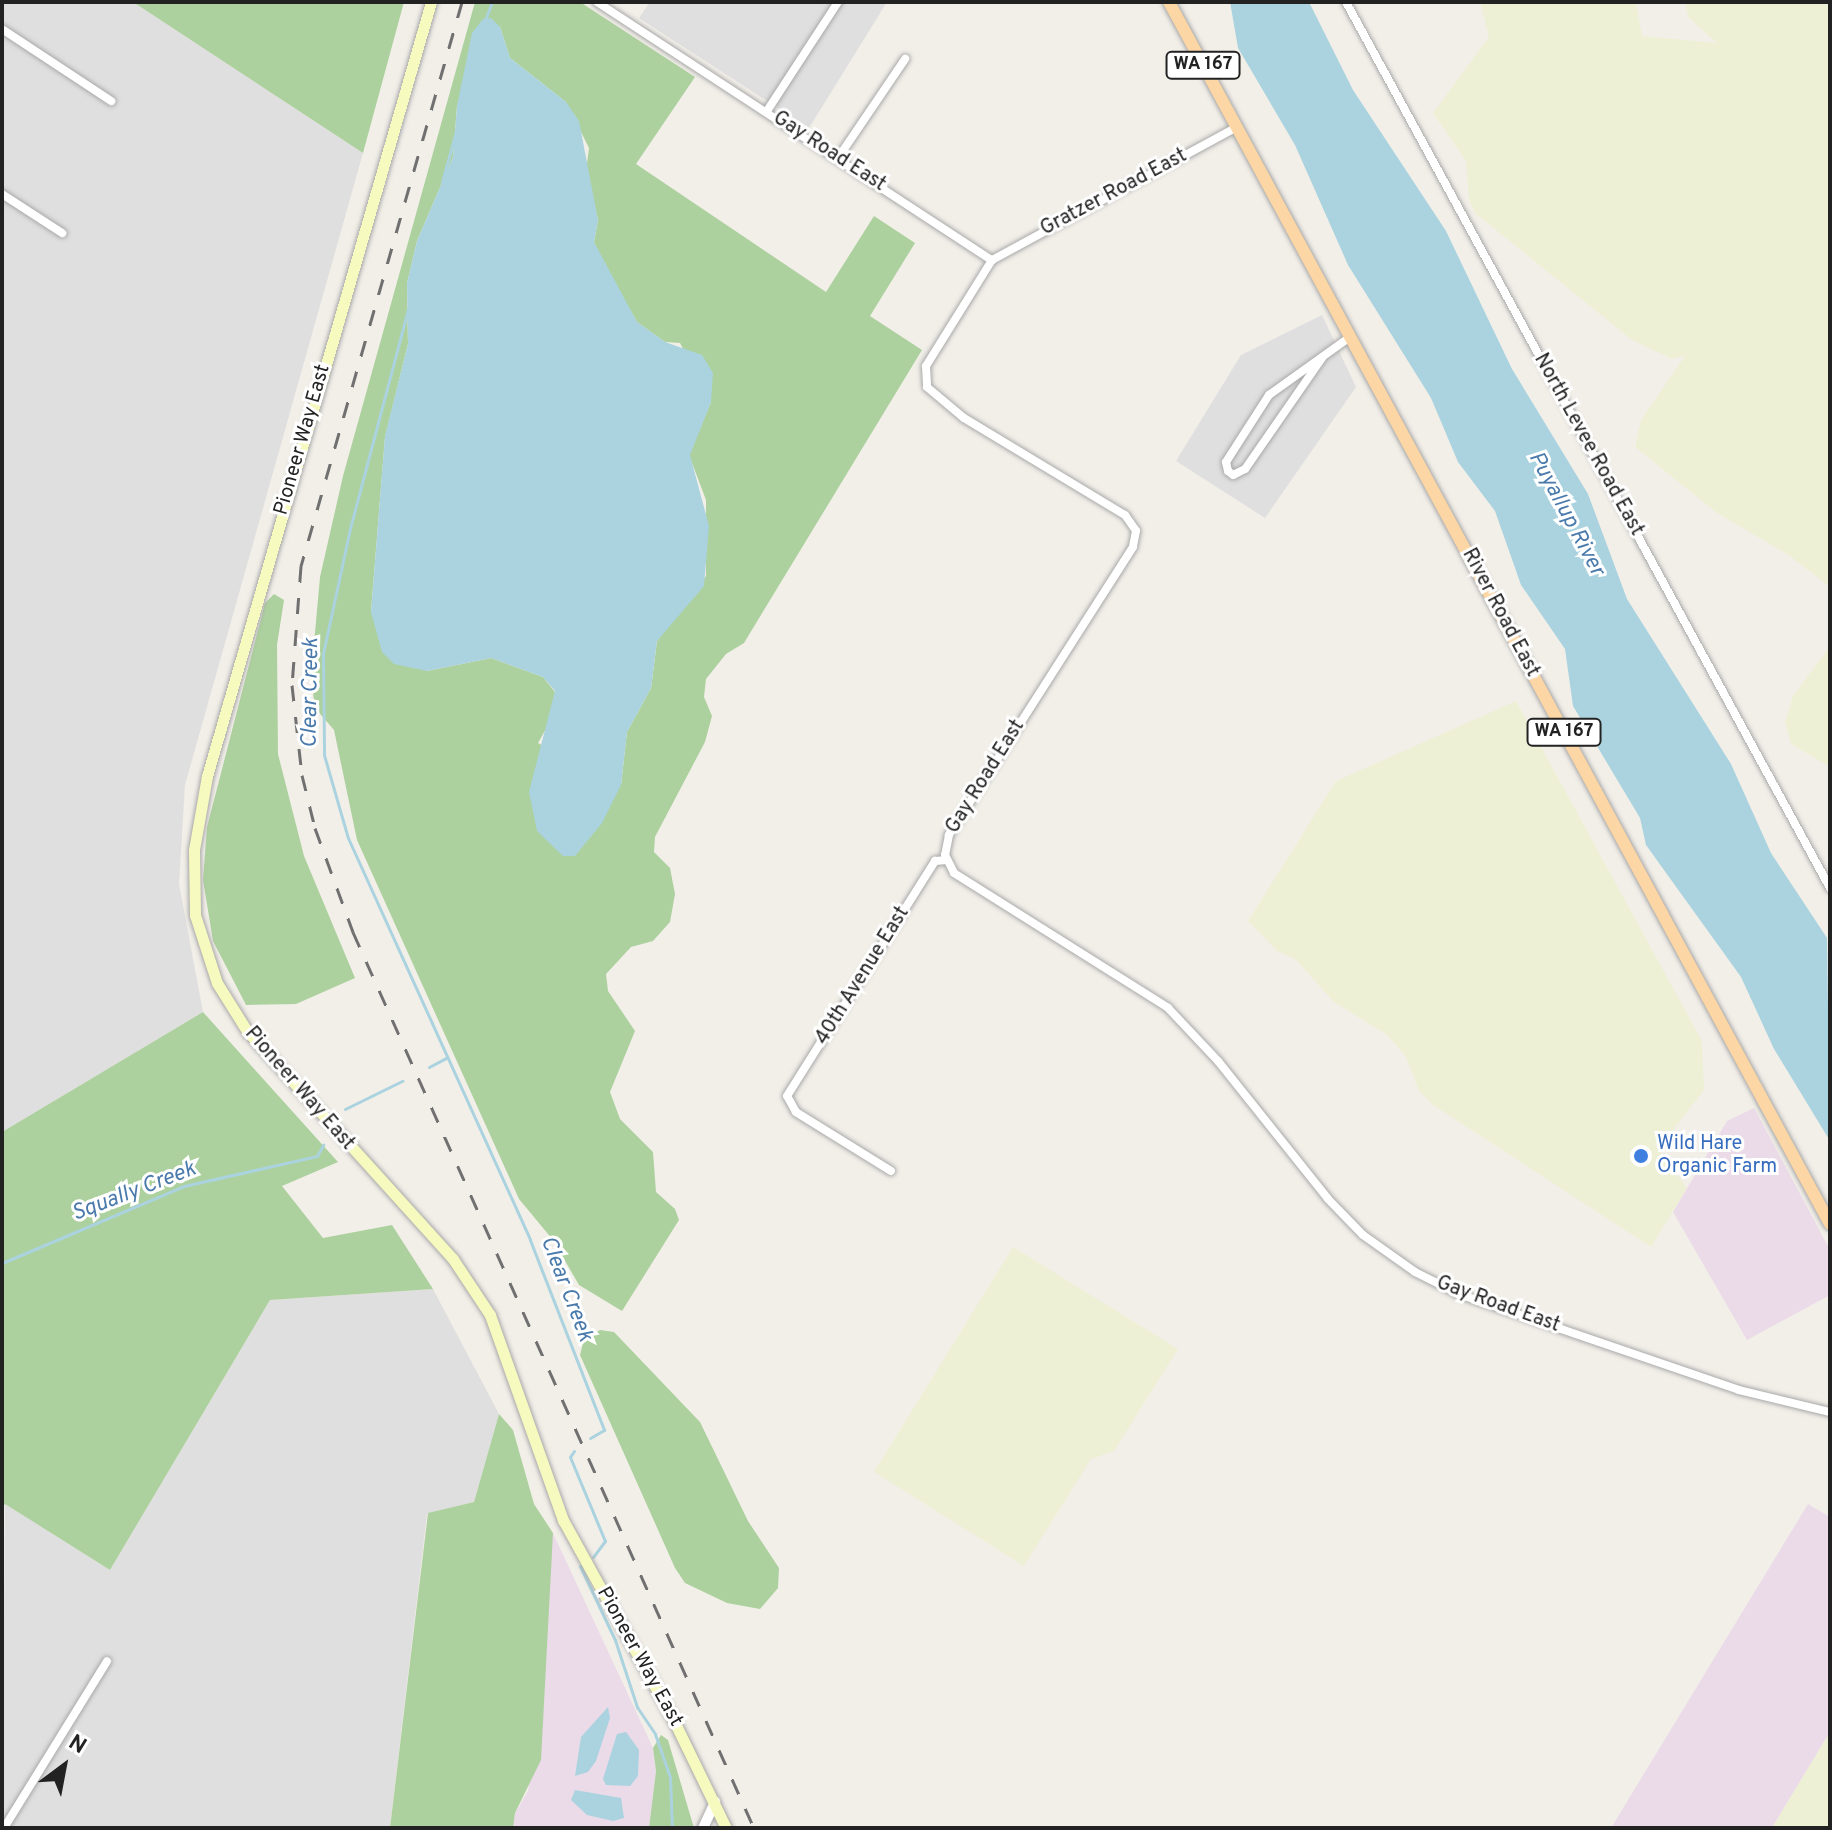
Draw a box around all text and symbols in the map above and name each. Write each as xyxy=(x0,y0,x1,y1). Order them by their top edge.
road number: WA 167 xyxy=(1165,51,1241,79)
street label: Gay Road East xyxy=(768,107,890,197)
street label: Gratzer Road East xyxy=(1037,144,1191,242)
street label: North Levee Road East xyxy=(1528,350,1648,540)
street label: Pioneer Way East xyxy=(270,362,336,518)
water label: Puyallup River xyxy=(1522,447,1610,581)
street label: River Road East xyxy=(1456,545,1544,681)
water label: Clear Creek xyxy=(297,637,325,749)
street label: Gay Road East xyxy=(941,716,1031,838)
road number: WA 167 xyxy=(1526,718,1602,746)
street label: 40th Avenue East xyxy=(811,902,915,1050)
street label: Pioneer Way East xyxy=(239,1022,359,1156)
place label: Wild Hare Organic Farm xyxy=(1657,1132,1777,1179)
marker: Wild Hare Organic Farm xyxy=(1632,1147,1650,1165)
water label: Squally Creek xyxy=(68,1156,200,1228)
water label: Clear Creek xyxy=(534,1233,598,1345)
street label: Gay Road East xyxy=(1433,1272,1563,1338)
street label: Pioneer Way East xyxy=(591,1583,687,1731)
north arrow xyxy=(24,1726,104,1806)
text: N xyxy=(63,1730,91,1761)

